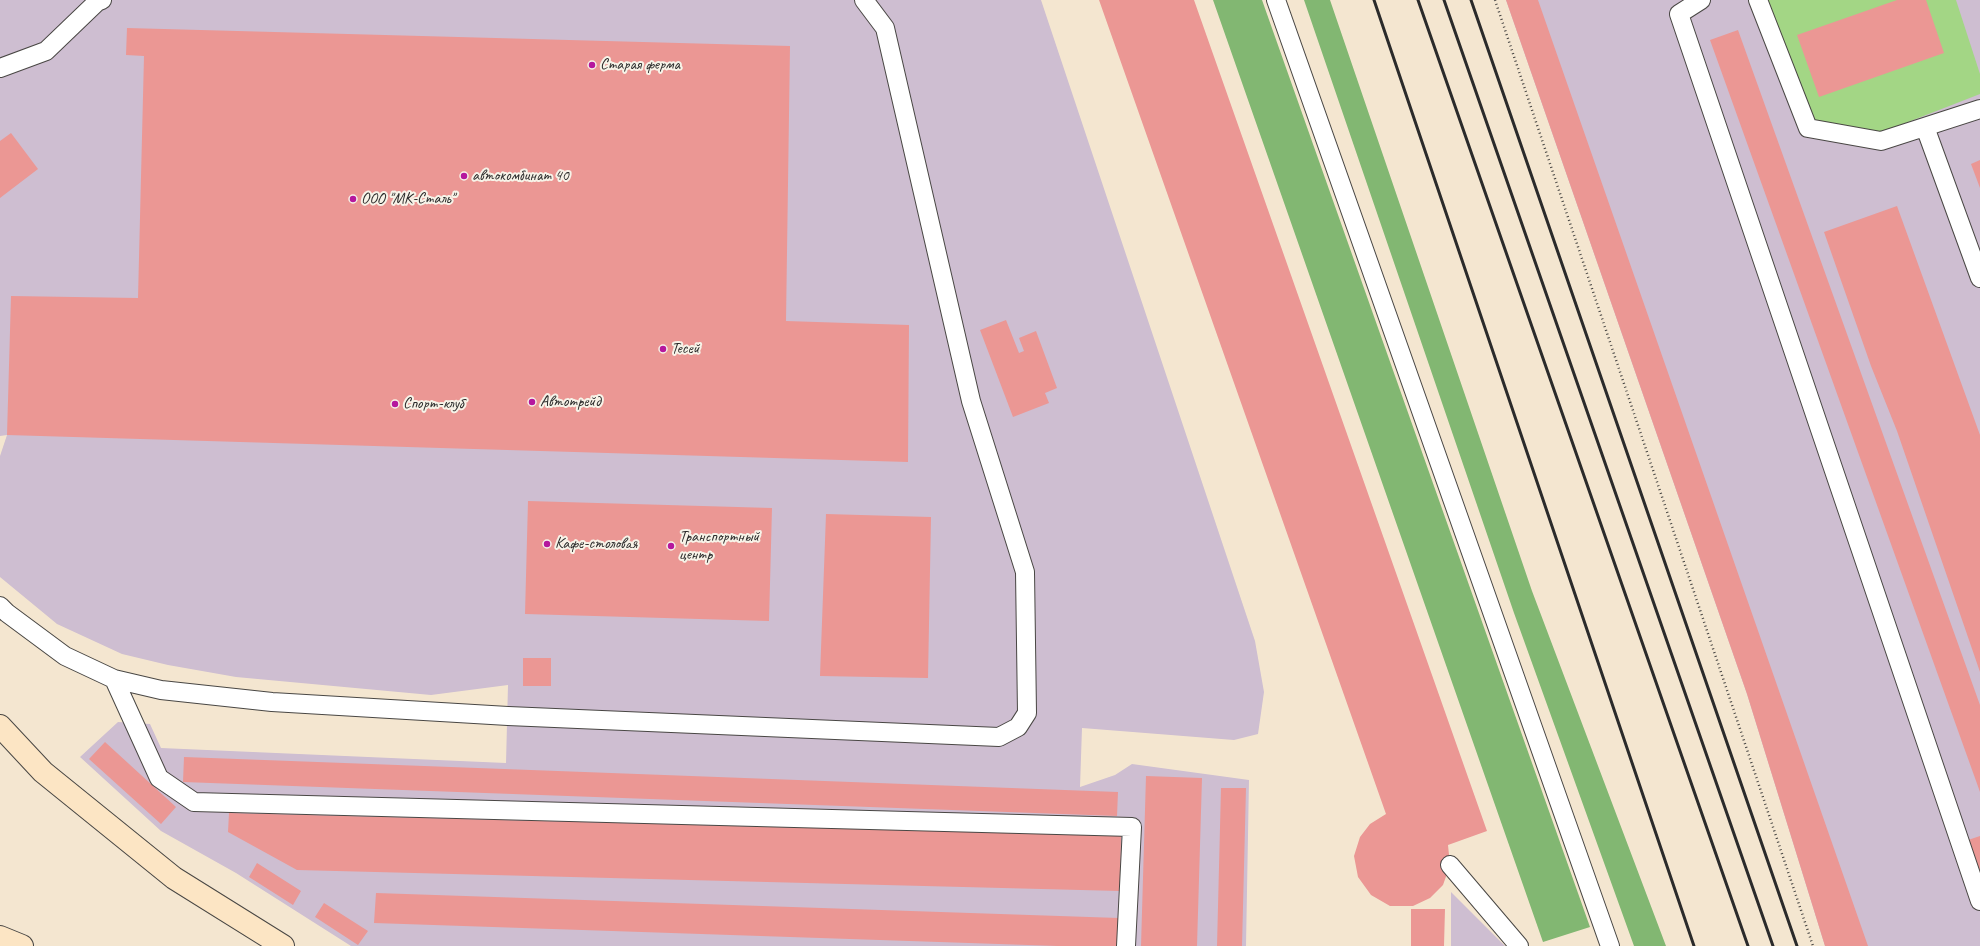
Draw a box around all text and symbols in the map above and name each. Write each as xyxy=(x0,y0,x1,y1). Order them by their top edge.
place label: Старая ферма xyxy=(600,55,680,75)
marker: Старая ферма xyxy=(587,60,597,70)
place label: автокомбинат 40 xyxy=(472,166,569,186)
marker: автокомбинат 40 xyxy=(459,171,469,181)
place label: ООО "МК-Сталь" xyxy=(361,189,454,209)
marker: ООО "МК-Сталь" xyxy=(348,194,358,204)
place label: Тесей xyxy=(671,339,699,359)
marker: Тесей xyxy=(658,344,668,354)
place label: Автотрейд xyxy=(540,392,601,412)
place label: Спорт-клуб xyxy=(403,394,464,414)
marker: Автотрейд xyxy=(527,397,537,407)
marker: Спорт-клуб xyxy=(390,399,400,409)
place label: Транспортный центр xyxy=(679,527,759,565)
place label: Кафе-столовая xyxy=(555,534,637,554)
marker: Кафе-столовая xyxy=(542,539,552,549)
marker: Транспортный центр xyxy=(666,541,676,551)

